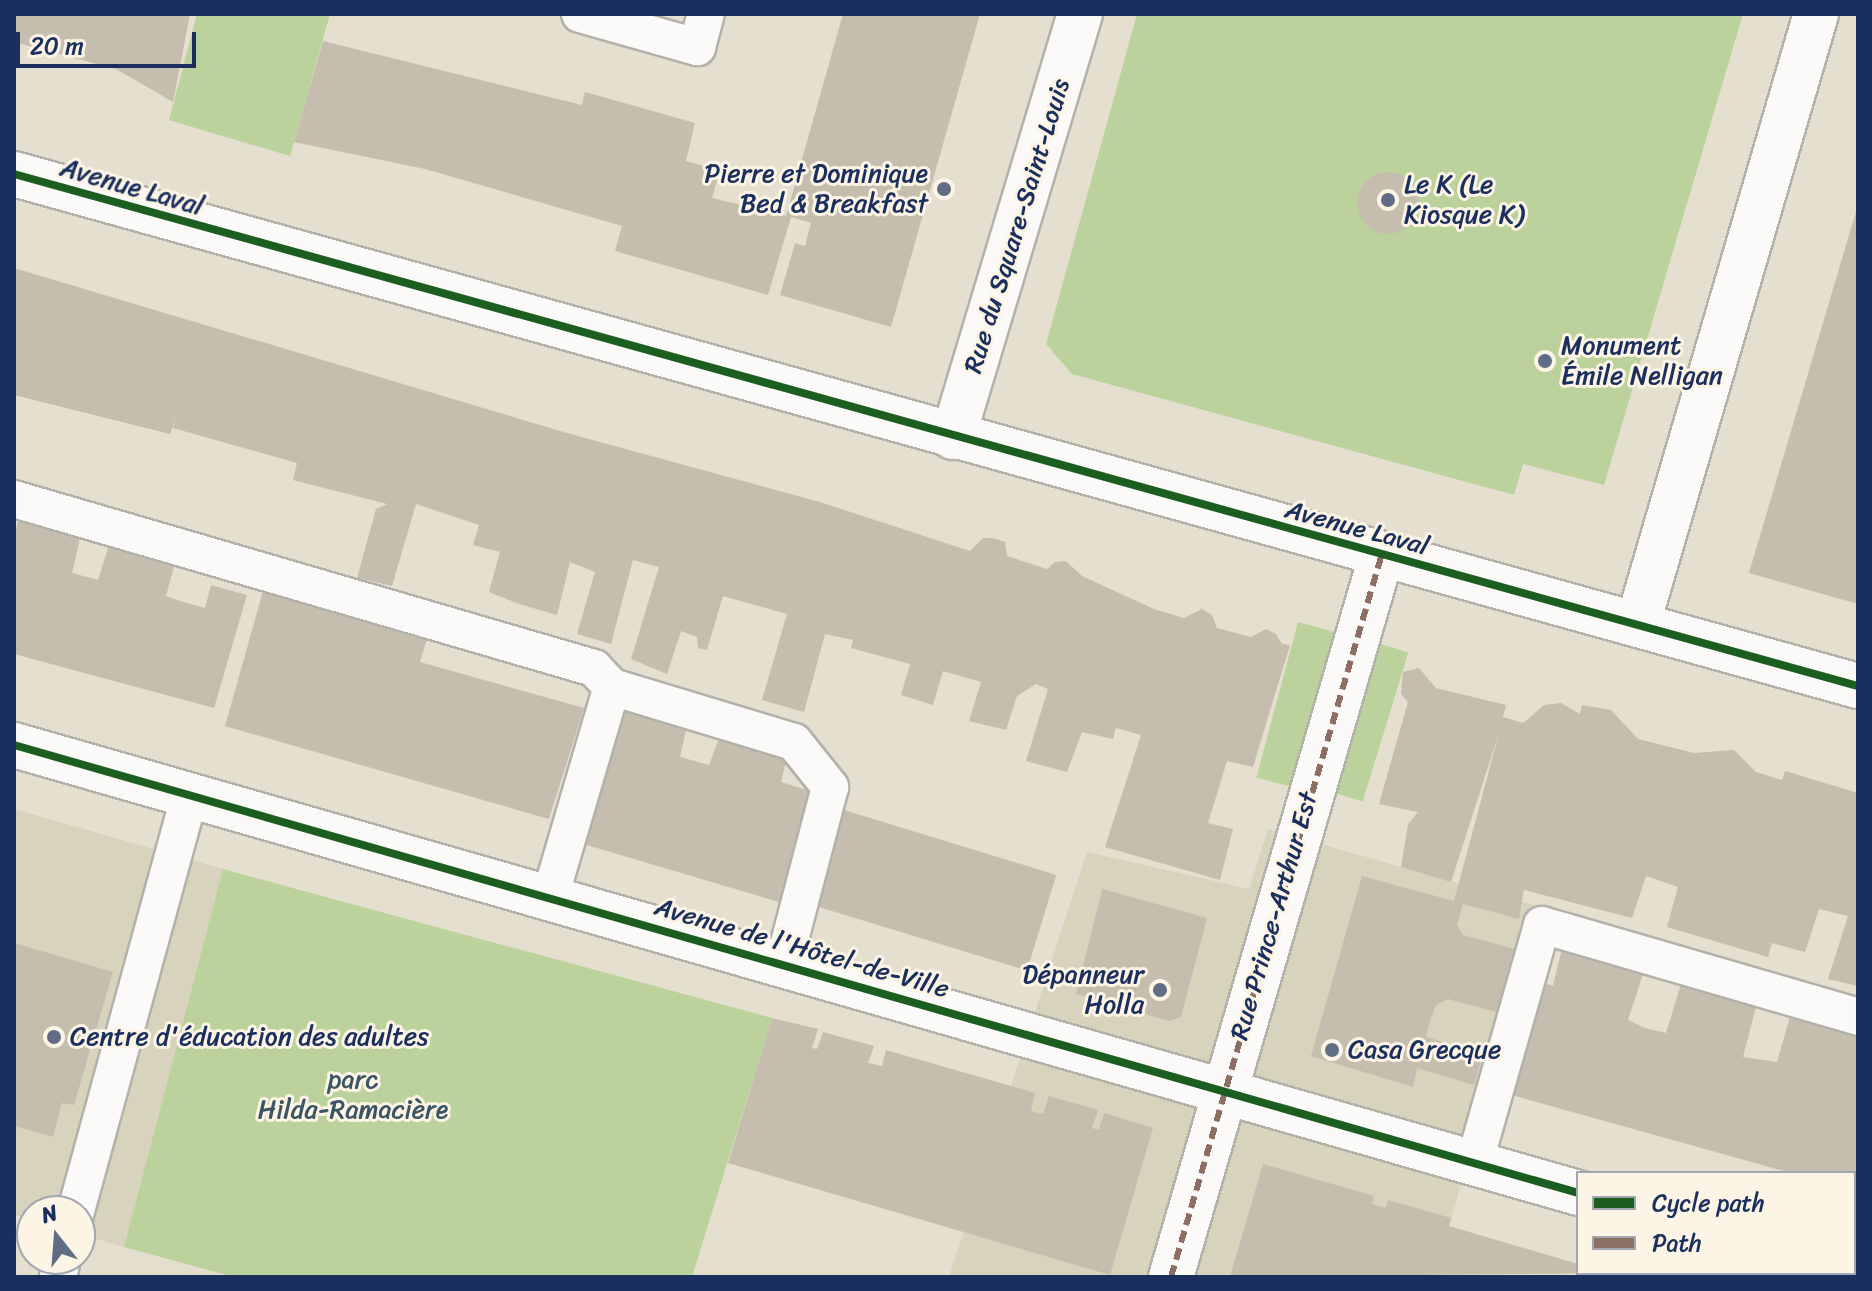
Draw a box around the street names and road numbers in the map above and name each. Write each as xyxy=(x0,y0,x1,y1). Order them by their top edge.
street label: Rue du Square-Saint-Louis xyxy=(957,74,1077,378)
street label: Avenue Laval xyxy=(57,152,207,222)
street label: Avenue Laval xyxy=(1282,494,1432,562)
street label: Rue Prince-Arthur Est xyxy=(1223,788,1325,1044)
street label: Avenue de l'Hôtel-de-Ville xyxy=(651,891,953,1005)

